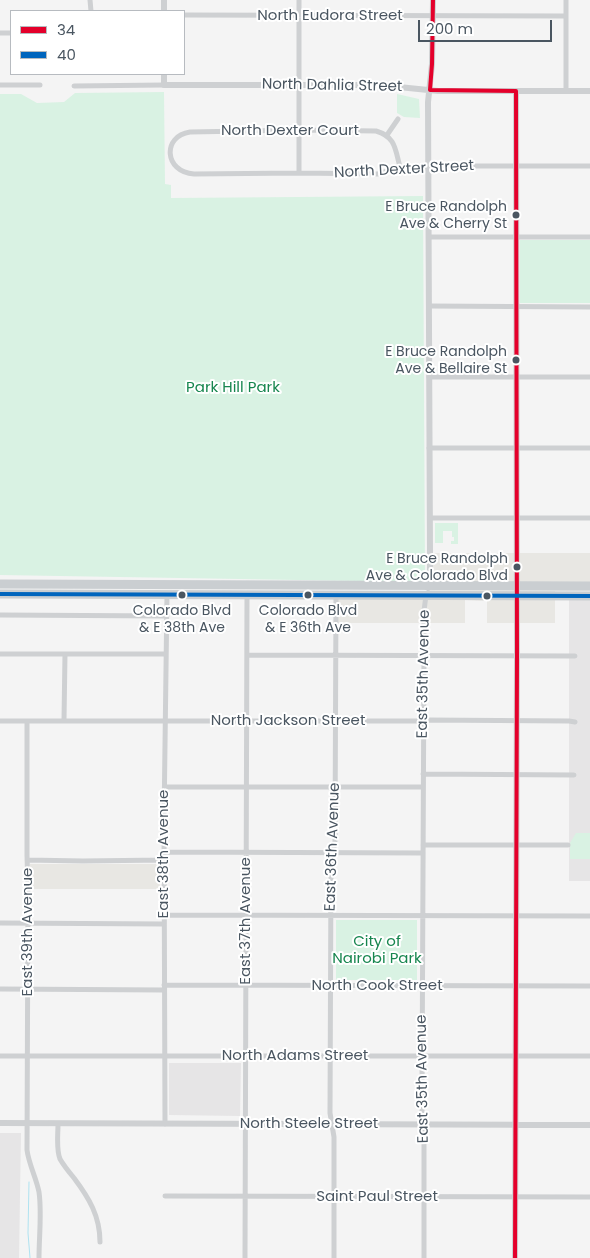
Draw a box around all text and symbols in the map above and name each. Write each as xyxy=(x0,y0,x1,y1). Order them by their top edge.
street label: North Eudora Street xyxy=(257,7,403,25)
legend xyxy=(10,10,185,75)
scale bar xyxy=(420,10,554,42)
text: 200 m xyxy=(426,18,473,39)
text: 34 xyxy=(57,19,75,40)
text: 40 xyxy=(57,44,76,65)
street label: North Dahlia Street xyxy=(262,76,402,96)
street label: North Dexter Court xyxy=(221,122,359,140)
street label: North Dexter Street xyxy=(334,157,474,183)
place label: E Bruce Randolph Ave & Cherry St xyxy=(385,199,507,232)
marker: E Bruce Randolph Ave & Cherry St xyxy=(511,210,521,220)
place label: E Bruce Randolph Ave & Bellaire St xyxy=(385,344,507,377)
marker: E Bruce Randolph Ave & Bellaire St xyxy=(511,355,521,365)
park label: Park Hill Park xyxy=(186,379,280,397)
place label: E Bruce Randolph Ave & Colorado Blvd xyxy=(366,551,508,584)
marker: E Bruce Randolph Ave & Colorado Blvd xyxy=(512,562,522,572)
marker: Colorado Blvd & E 38th Ave xyxy=(177,590,187,600)
marker: Colorado Blvd & E 36th Ave xyxy=(303,590,313,600)
unlabelled marker xyxy=(482,591,492,601)
place label: Colorado Blvd & E 38th Ave xyxy=(133,603,231,636)
place label: Colorado Blvd & E 36th Ave xyxy=(259,603,357,636)
street label: East 35th Avenue xyxy=(414,609,434,739)
street label: North Jackson Street xyxy=(211,712,365,730)
street label: East 36th Avenue xyxy=(322,782,344,912)
street label: East 38th Avenue xyxy=(155,790,173,918)
street label: East 37th Avenue xyxy=(237,857,255,985)
street label: East 39th Avenue xyxy=(19,868,37,996)
park label: City of Nairobi Park xyxy=(332,933,422,968)
street label: North Cook Street xyxy=(311,977,443,995)
street label: East 35th Avenue xyxy=(413,1014,433,1144)
street label: North Adams Street xyxy=(222,1047,368,1065)
street label: North Steele Street xyxy=(240,1115,378,1133)
street label: Saint Paul Street xyxy=(316,1188,438,1206)

